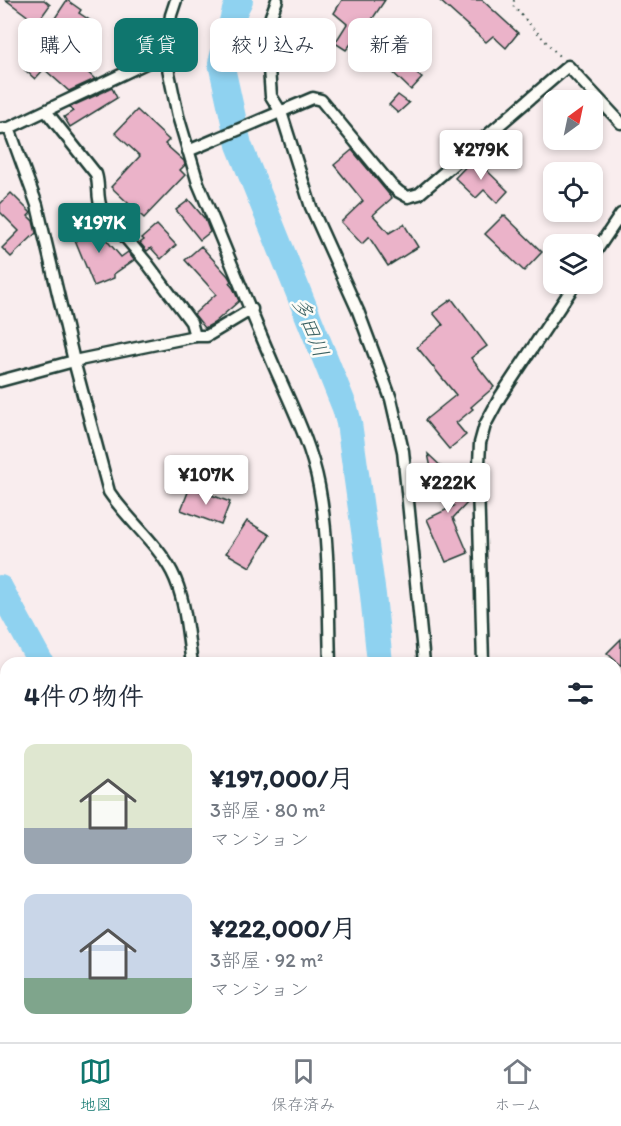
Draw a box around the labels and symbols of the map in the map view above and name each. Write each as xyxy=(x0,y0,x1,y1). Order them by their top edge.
north arrow xyxy=(543,90,603,150)
pin: ¥279K xyxy=(439,130,523,181)
pin: ¥197K xyxy=(57,203,141,254)
water label: 多田川 xyxy=(288,293,334,361)
pin: ¥107K xyxy=(164,455,248,506)
pin: ¥222K xyxy=(406,463,490,514)

